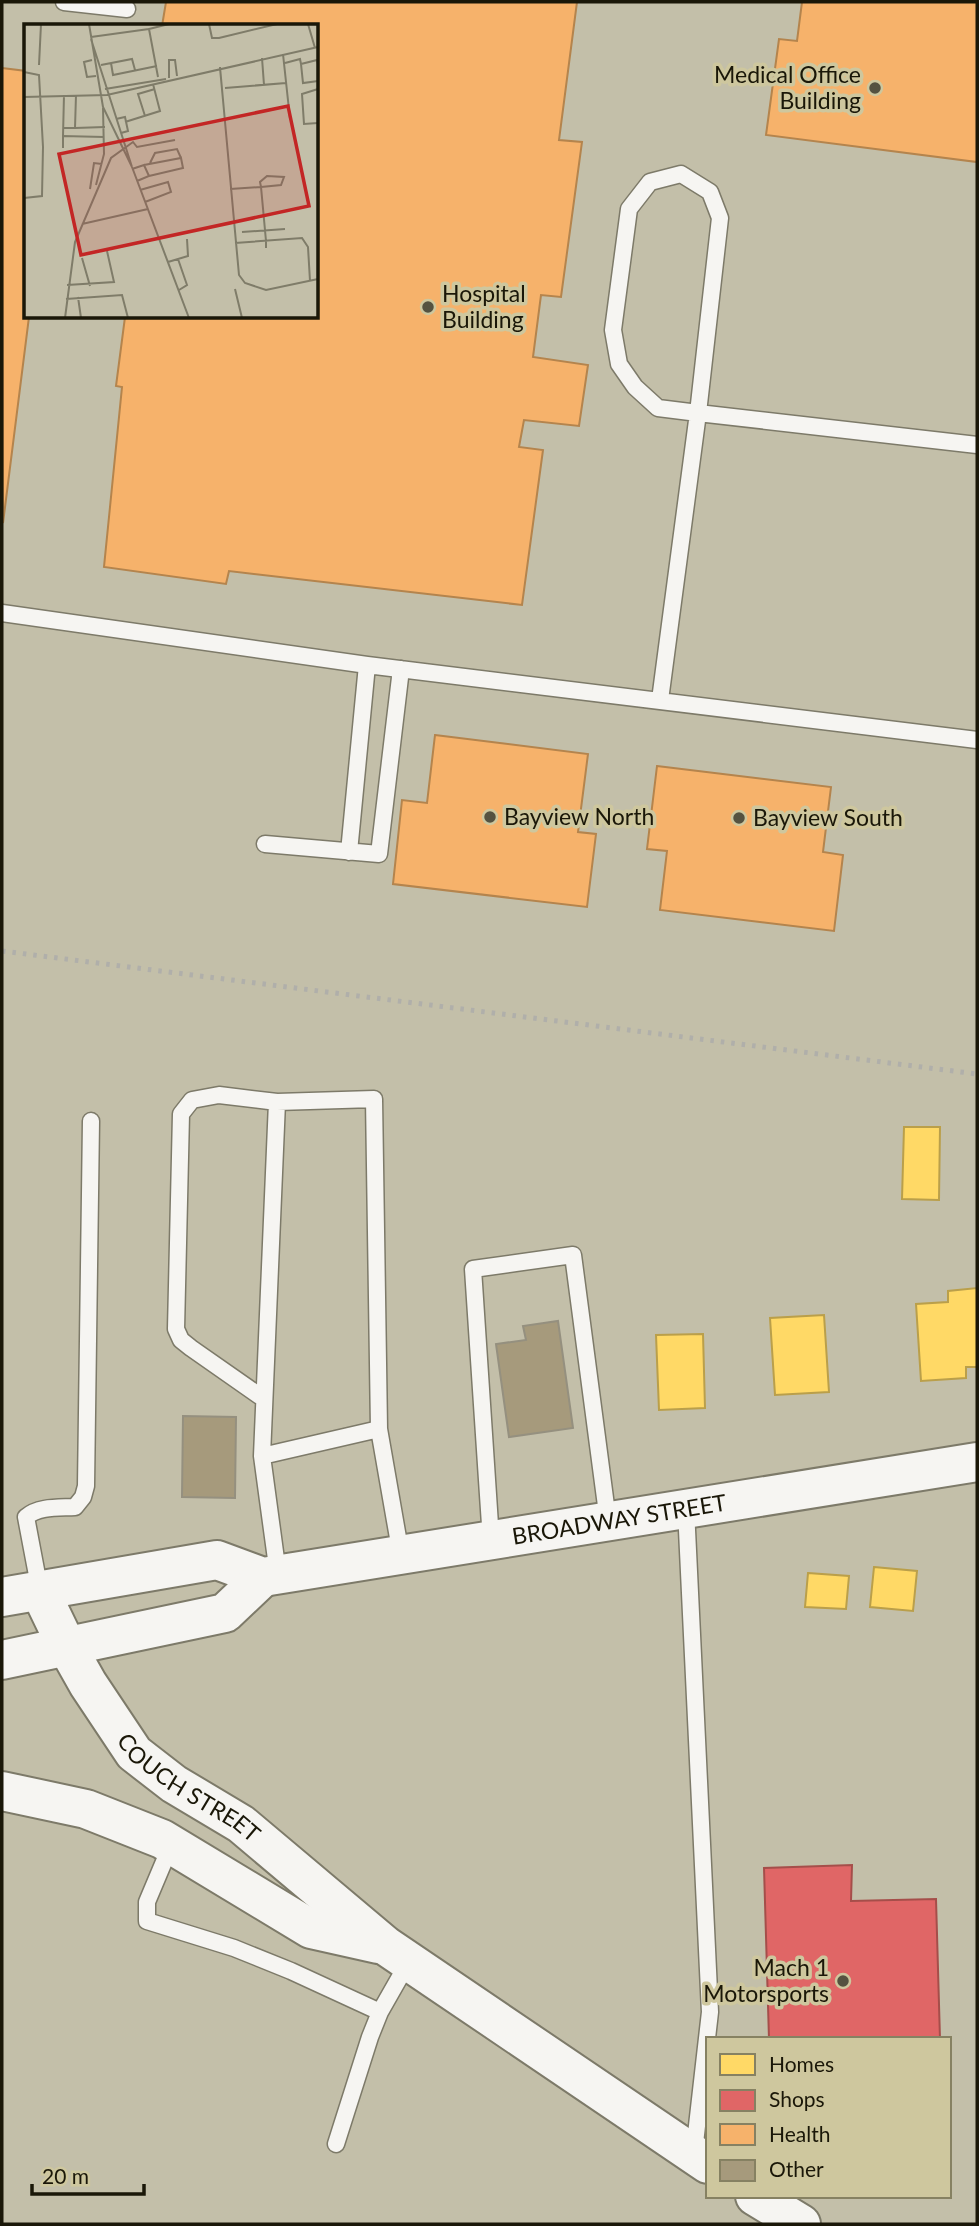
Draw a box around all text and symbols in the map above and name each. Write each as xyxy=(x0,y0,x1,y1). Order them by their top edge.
inset map xyxy=(24,24,318,318)
place label: Medical Office Building xyxy=(714,60,861,114)
marker: Medical Office Building xyxy=(867,80,883,96)
place label: Hospital Building xyxy=(442,279,526,333)
marker: Hospital Building xyxy=(420,299,436,315)
place label: Bayview North xyxy=(504,802,654,830)
place label: Bayview South xyxy=(753,803,903,831)
marker: Bayview North xyxy=(482,809,498,825)
marker: Bayview South xyxy=(731,810,747,826)
street label: BROADWAY STREET xyxy=(510,1488,729,1550)
street label: COUCH STREET xyxy=(112,1728,267,1848)
place label: Mach 1 Motorsports xyxy=(703,1953,829,2007)
marker: Mach 1 Motorsports xyxy=(835,1973,851,1989)
legend xyxy=(706,2037,951,2198)
text: Homes xyxy=(769,2051,834,2076)
text: Shops xyxy=(769,2086,825,2111)
text: Health xyxy=(769,2121,830,2146)
scale bar xyxy=(32,2152,144,2196)
text: Other xyxy=(769,2156,824,2181)
text: 20 m xyxy=(42,2163,89,2188)

